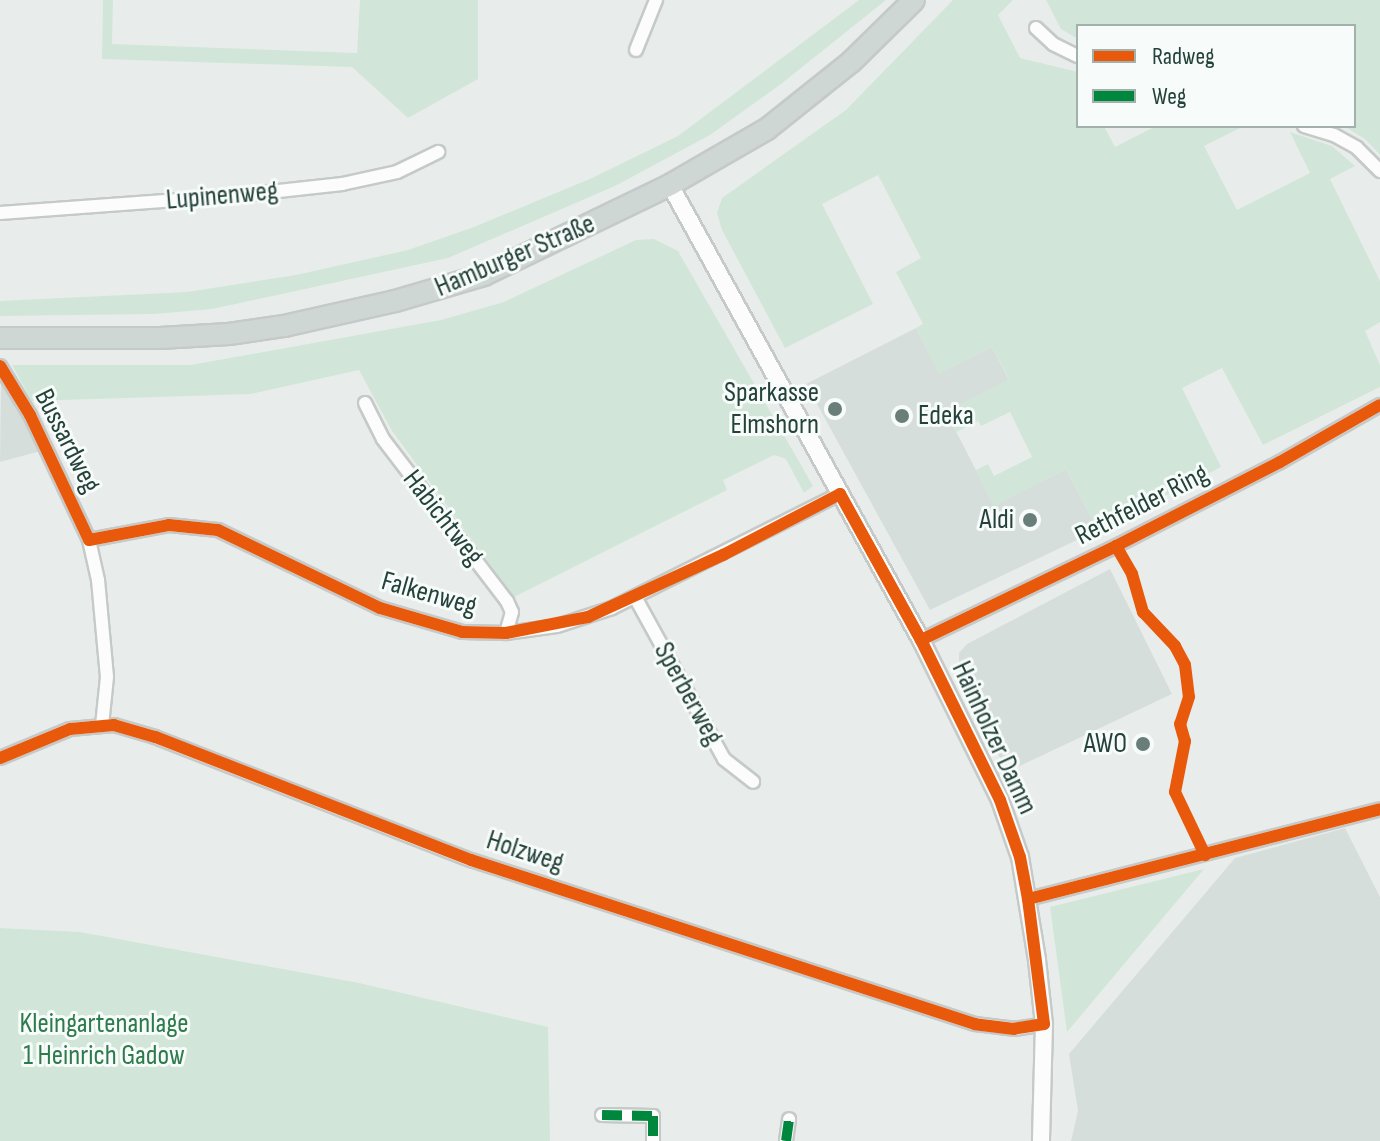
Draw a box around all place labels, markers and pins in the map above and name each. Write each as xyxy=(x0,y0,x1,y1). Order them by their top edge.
place label: Sparkasse Elmshorn xyxy=(724,376,819,442)
place label: Edeka xyxy=(918,399,974,433)
marker: Sparkasse Elmshorn xyxy=(826,400,844,418)
marker: Edeka xyxy=(893,407,911,425)
place label: Aldi xyxy=(980,503,1014,537)
marker: Aldi xyxy=(1021,511,1039,529)
place label: AWO xyxy=(1084,727,1127,761)
marker: AWO xyxy=(1134,735,1152,753)

